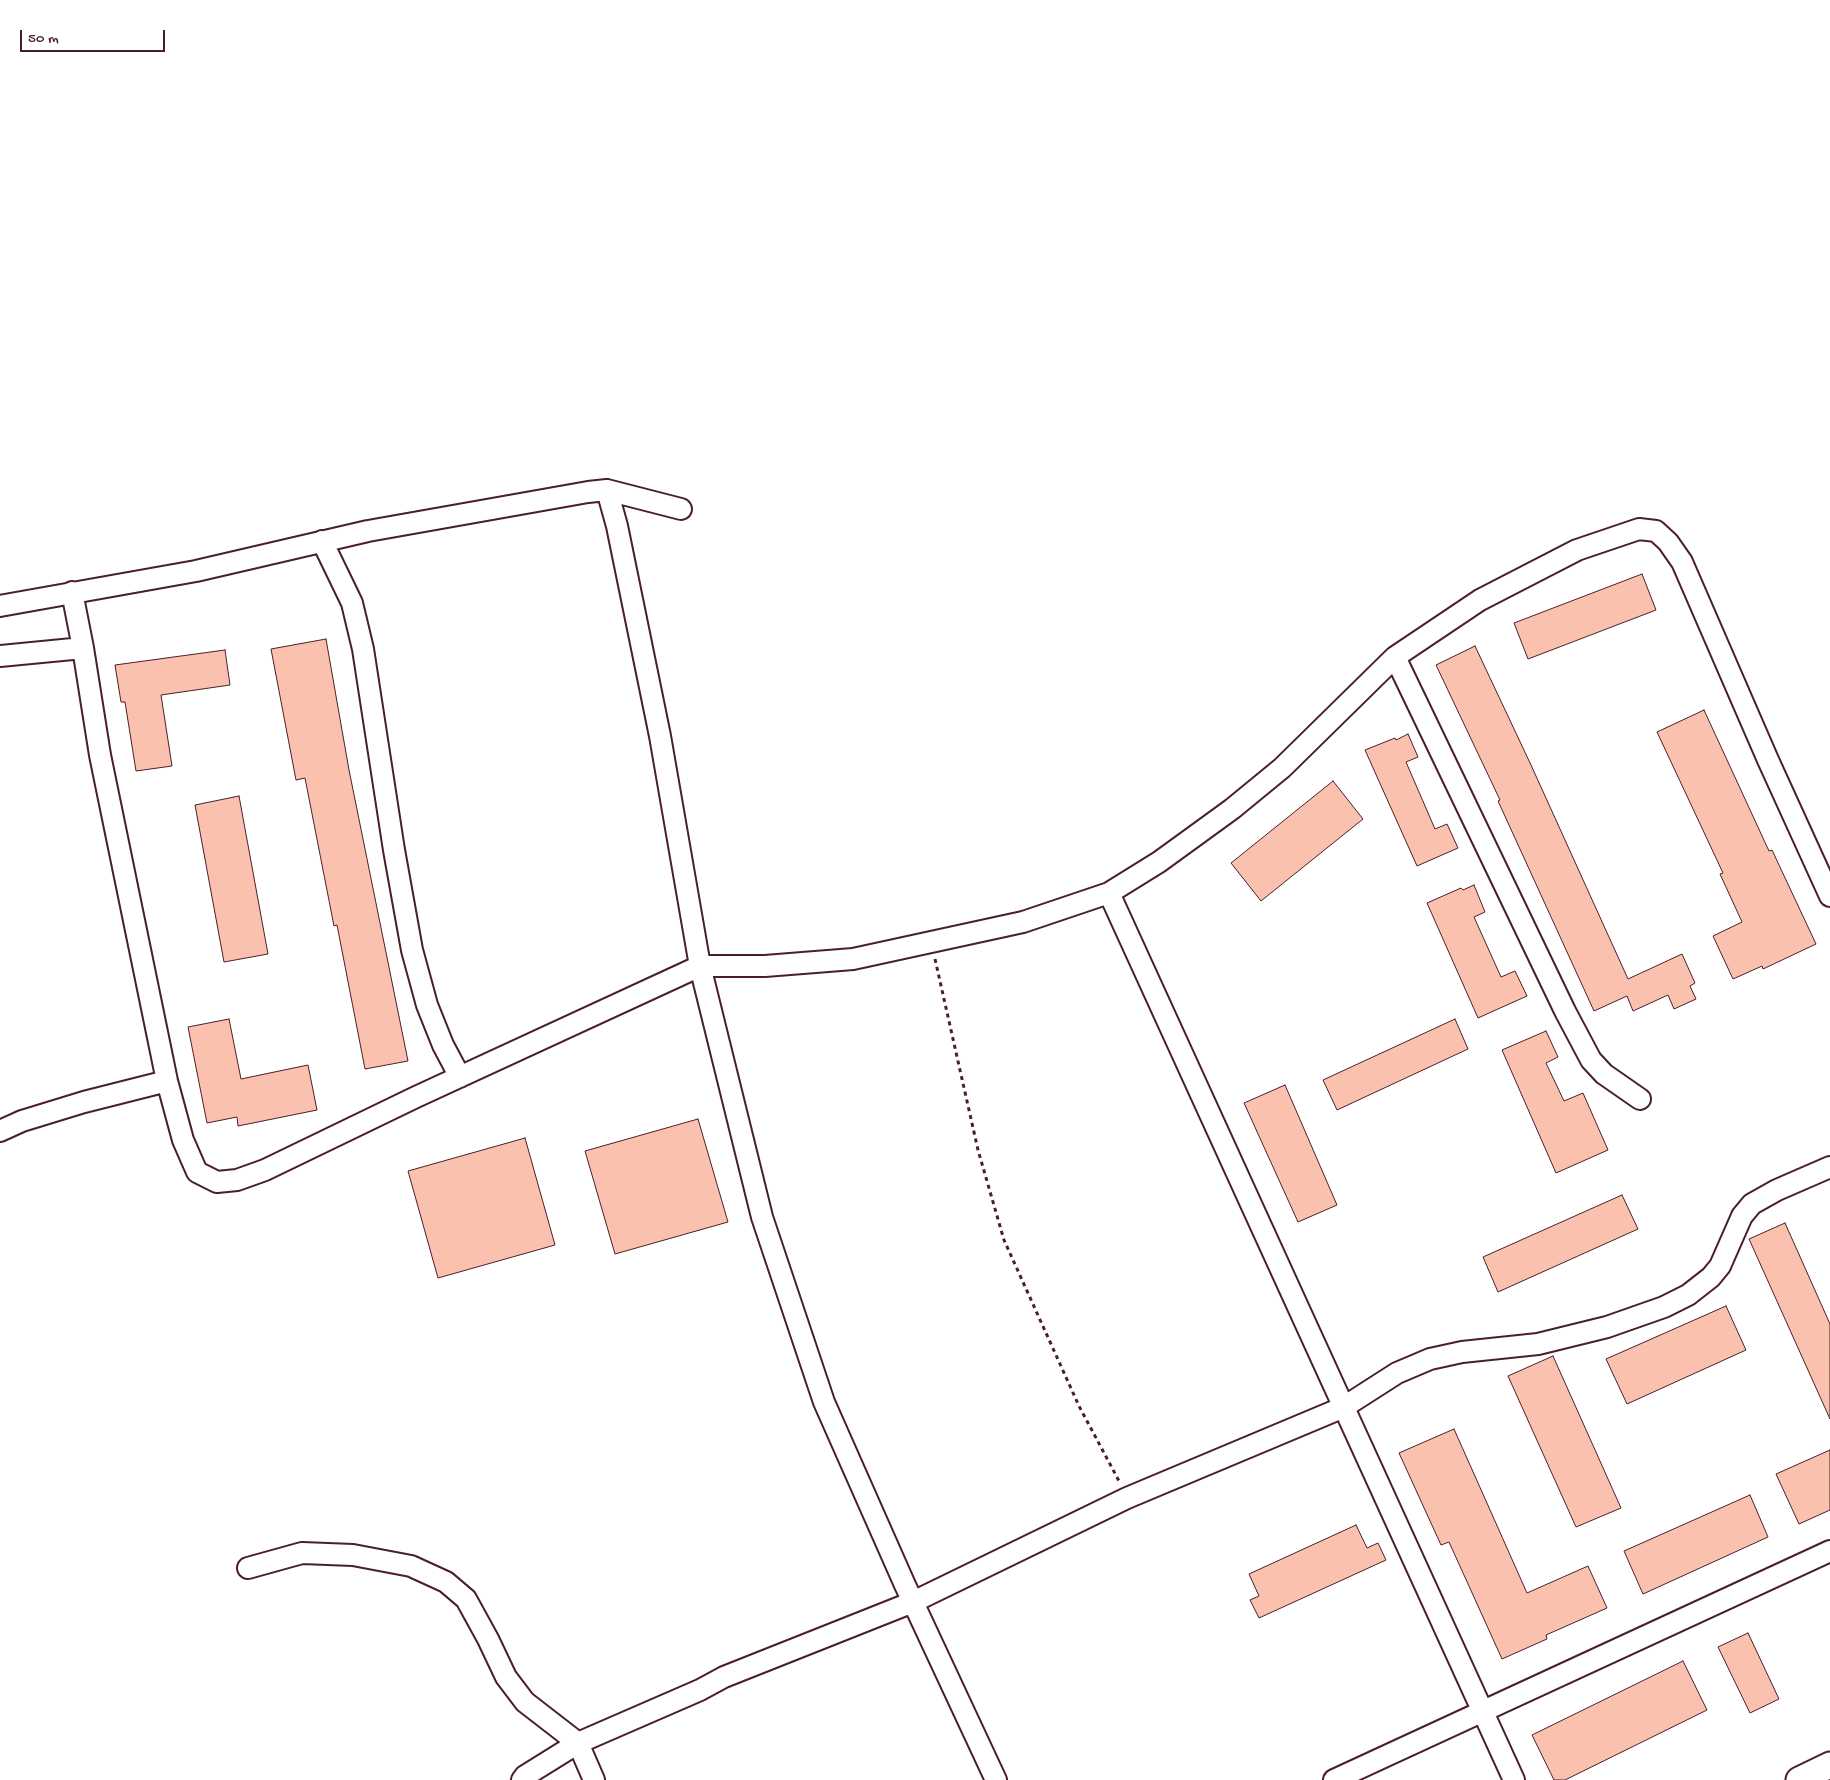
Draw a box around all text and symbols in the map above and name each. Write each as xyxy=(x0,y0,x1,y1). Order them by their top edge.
scale bar xyxy=(22,20,168,52)
text: 50 m xyxy=(28,30,59,48)

